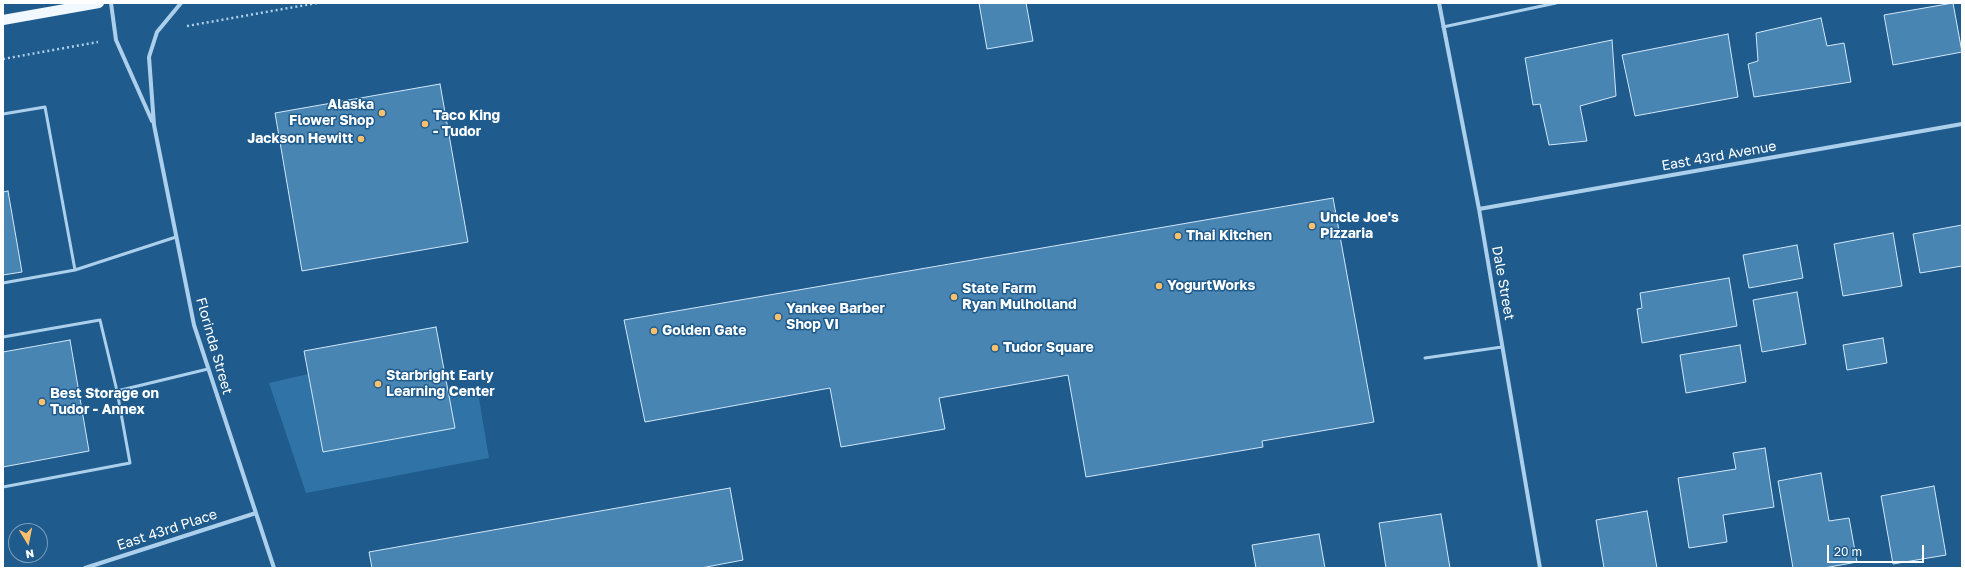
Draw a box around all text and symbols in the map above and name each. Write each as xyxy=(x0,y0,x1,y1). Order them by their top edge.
place label: Alaska Flower Shop xyxy=(289,97,374,130)
marker: Alaska Flower Shop xyxy=(377,108,387,118)
place label: Taco King - Tudor xyxy=(433,108,500,140)
marker: Taco King - Tudor xyxy=(420,119,430,129)
place label: Jackson Hewitt xyxy=(247,131,353,147)
marker: Jackson Hewitt xyxy=(356,134,366,144)
street label: East 43rd Avenue xyxy=(1660,138,1778,174)
place label: Uncle Joe's Pizzaria xyxy=(1320,210,1399,242)
marker: Uncle Joe's Pizzaria xyxy=(1307,221,1317,231)
place label: Thai Kitchen xyxy=(1186,228,1272,244)
marker: Thai Kitchen xyxy=(1173,231,1183,241)
street label: Dale Street xyxy=(1488,245,1518,321)
place label: YogurtWorks xyxy=(1167,278,1255,294)
place label: State Farm Ryan Mulholland xyxy=(962,281,1077,314)
marker: YogurtWorks xyxy=(1154,281,1164,291)
marker: State Farm Ryan Mulholland xyxy=(949,292,959,302)
street label: Florinda Street xyxy=(192,295,236,397)
place label: Yankee Barber Shop VI xyxy=(786,301,885,334)
marker: Yankee Barber Shop VI xyxy=(773,312,783,322)
place label: Golden Gate xyxy=(662,323,746,339)
marker: Golden Gate xyxy=(649,326,659,336)
place label: Tudor Square xyxy=(1003,340,1094,356)
marker: Tudor Square xyxy=(990,343,1000,353)
place label: Starbright Early Learning Center xyxy=(386,368,495,400)
marker: Starbright Early Learning Center xyxy=(373,379,383,389)
place label: Best Storage on Tudor - Annex xyxy=(50,386,159,418)
marker: Best Storage on Tudor - Annex xyxy=(37,397,47,407)
street label: East 43rd Place xyxy=(115,506,219,554)
north arrow xyxy=(8,523,48,563)
scale bar xyxy=(1829,537,1926,563)
text: 20 m xyxy=(1834,544,1862,559)
text: N xyxy=(25,547,35,561)

